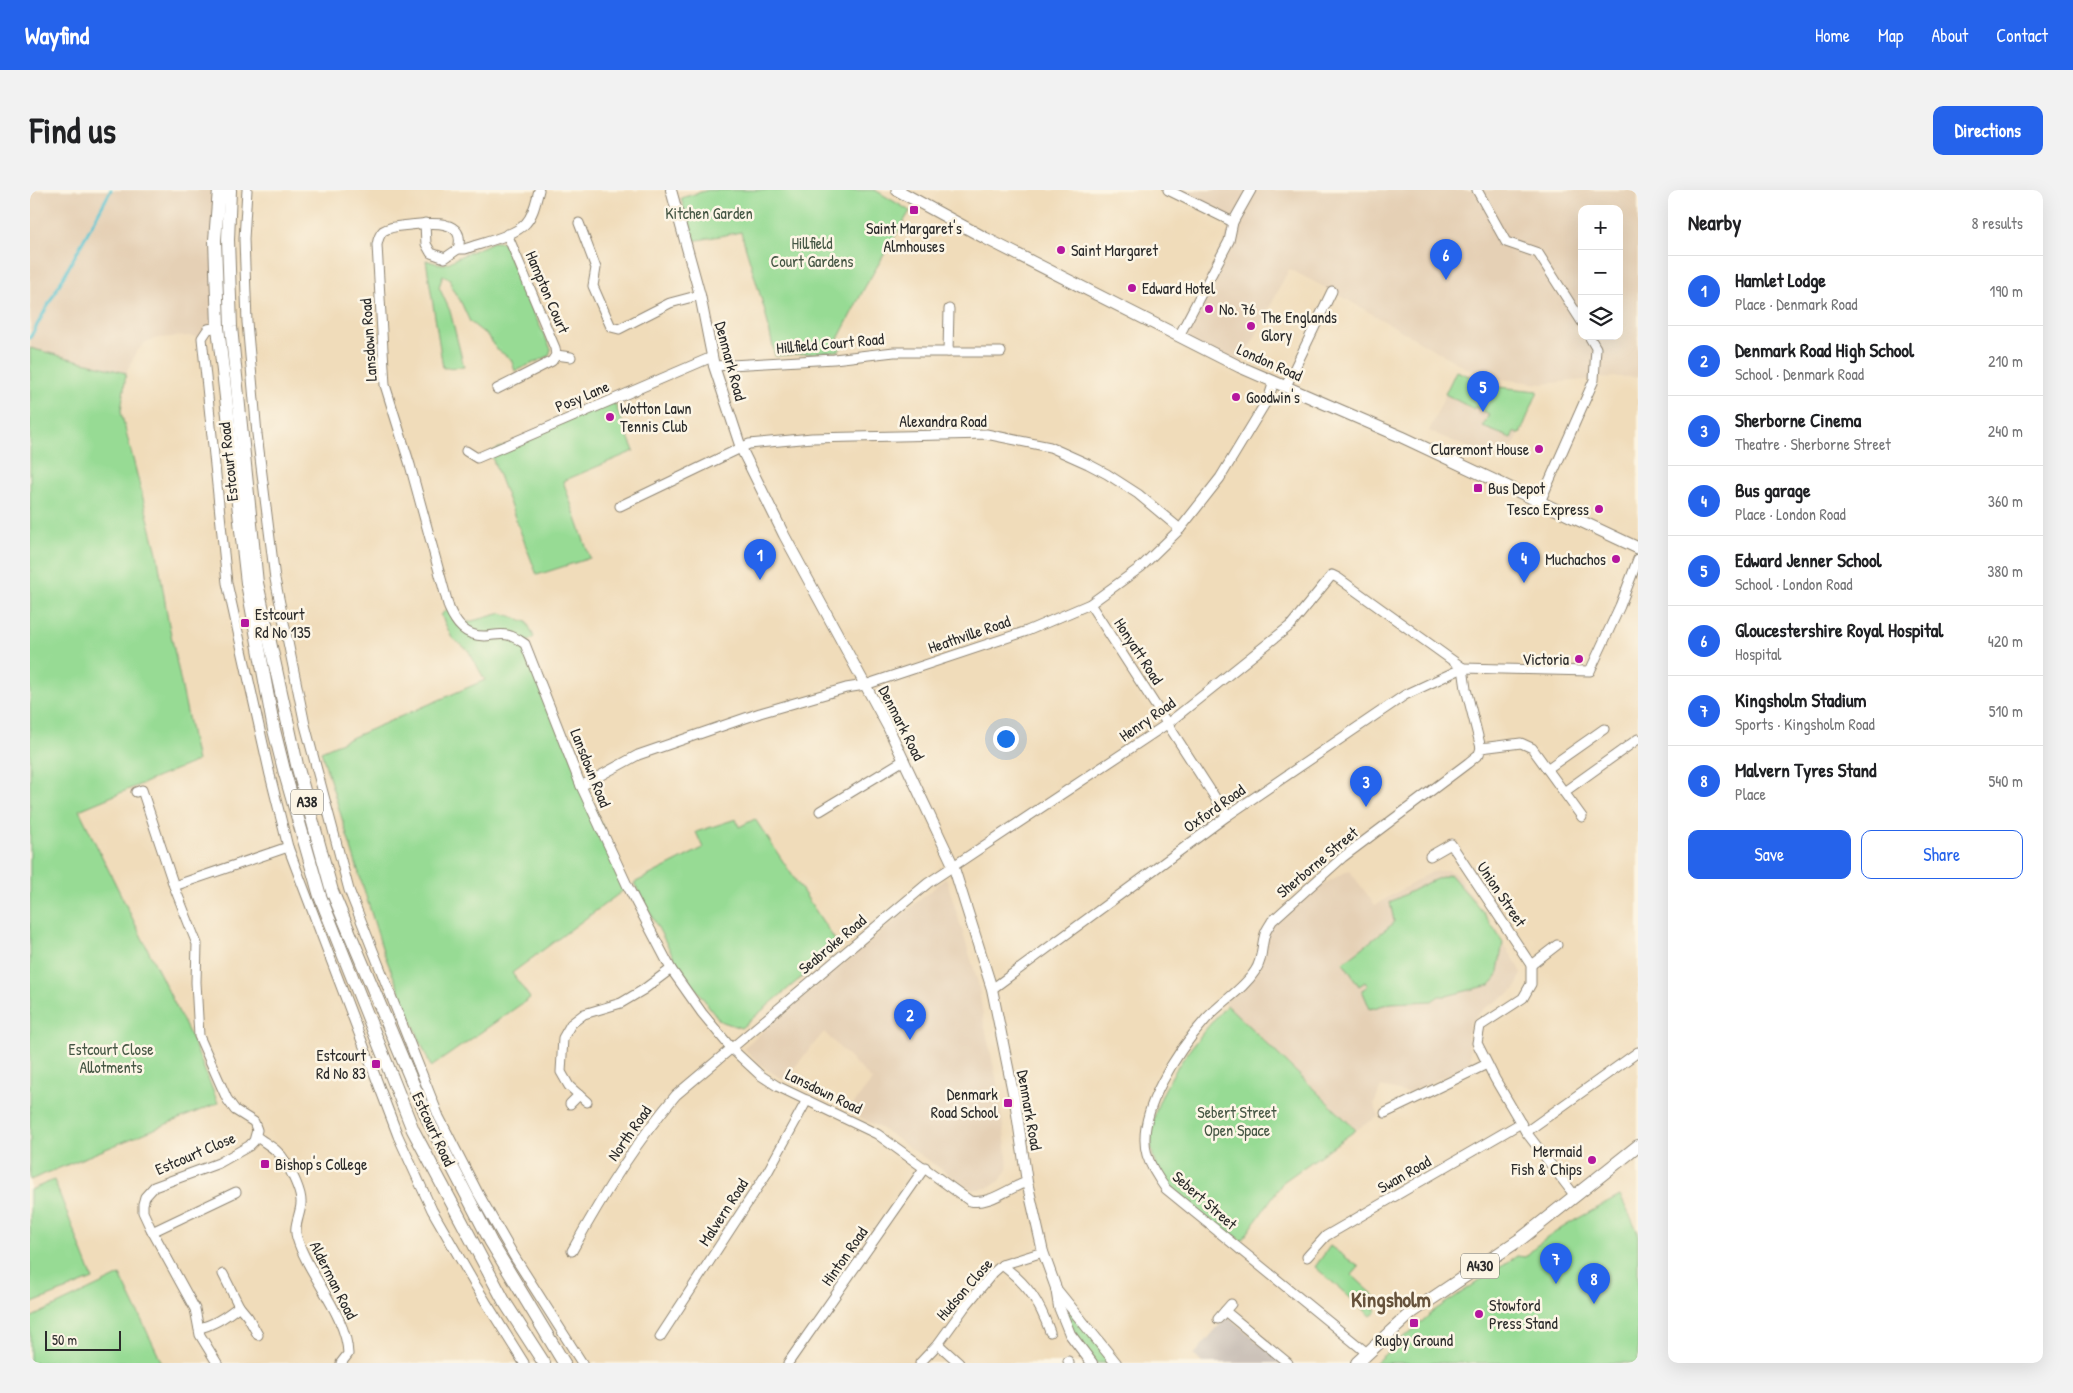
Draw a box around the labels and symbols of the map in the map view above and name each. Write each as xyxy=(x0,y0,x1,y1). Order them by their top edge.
park label: Kitchen Garden xyxy=(665,202,753,224)
marker: Saint Margaret's Almhouses xyxy=(908,204,920,216)
place label: Saint Margaret's Almhouses xyxy=(866,217,962,257)
park label: Hillfield Court Gardens xyxy=(770,232,854,272)
place label: Saint Margaret xyxy=(1071,239,1158,261)
pin: 6 xyxy=(1430,239,1462,280)
marker: Saint Margaret xyxy=(1055,244,1067,256)
street label: Hampton Court xyxy=(521,247,575,337)
place label: Edward Hotel xyxy=(1142,277,1216,299)
marker: Edward Hotel xyxy=(1126,282,1138,294)
street label: Lansdown Road xyxy=(354,298,382,382)
place label: No. 76 xyxy=(1219,298,1255,320)
marker: No. 76 xyxy=(1203,303,1215,315)
place label: The Englands Glory xyxy=(1261,306,1337,346)
street label: Denmark Road xyxy=(710,319,752,403)
marker: The Englands Glory xyxy=(1245,320,1257,332)
street label: Hillfield Court Road xyxy=(775,327,885,359)
street label: London Road xyxy=(1234,338,1306,386)
pin: 5 xyxy=(1467,371,1499,412)
street label: Posy Lane xyxy=(552,375,613,417)
place label: Goodwin's xyxy=(1246,386,1300,408)
marker: Goodwin's xyxy=(1230,391,1242,403)
place label: Wotton Lawn Tennis Club xyxy=(620,397,692,437)
street label: Alexandra Road xyxy=(899,410,987,432)
marker: Wotton Lawn Tennis Club xyxy=(604,411,616,423)
street label: Estcourt Road xyxy=(213,421,243,503)
place label: Claremont House xyxy=(1431,438,1530,460)
marker: Claremont House xyxy=(1533,443,1545,455)
place label: Bus Depot xyxy=(1488,477,1546,499)
marker: Bus Depot xyxy=(1472,482,1484,494)
place label: Tesco Express xyxy=(1507,498,1589,520)
marker: Tesco Express xyxy=(1593,503,1605,515)
pin: 1 xyxy=(744,539,776,580)
pin: 4 xyxy=(1508,542,1540,583)
place label: Muchachos xyxy=(1545,548,1606,570)
marker: Muchachos xyxy=(1610,553,1622,565)
place label: Estcourt Rd No 135 xyxy=(255,603,311,643)
street label: Heathville Road xyxy=(925,610,1013,658)
street label: Honyatt Road xyxy=(1109,614,1169,688)
marker: Estcourt Rd No 135 xyxy=(239,617,251,629)
place label: Victoria xyxy=(1522,648,1569,670)
marker: Victoria xyxy=(1573,653,1585,665)
street label: Denmark Road xyxy=(874,682,930,764)
street label: Henry Road xyxy=(1115,692,1179,746)
street label: Lansdown Road xyxy=(565,725,617,811)
your location xyxy=(993,726,1019,752)
pin: 3 xyxy=(1350,766,1382,807)
street label: Oxford Road xyxy=(1179,779,1249,837)
road number: A38 xyxy=(291,790,323,814)
street label: Sherborne Street xyxy=(1272,821,1363,903)
street label: Union Street xyxy=(1472,857,1532,931)
street label: Seabroke Road xyxy=(793,909,871,979)
pin: 2 xyxy=(894,999,926,1040)
park label: Estcourt Close Allotments xyxy=(68,1038,154,1078)
place label: Estcourt Rd No 83 xyxy=(316,1044,366,1084)
marker: Estcourt Rd No 83 xyxy=(370,1058,382,1070)
street label: Lansdown Road xyxy=(782,1063,866,1119)
street label: Denmark Road xyxy=(1012,1068,1048,1152)
place label: Denmark Road School xyxy=(931,1083,999,1123)
street label: Estcourt Road xyxy=(407,1088,461,1170)
marker: Denmark Road School xyxy=(1002,1097,1014,1109)
street label: North Road xyxy=(602,1101,656,1165)
park label: Sebert Street Open Space xyxy=(1197,1101,1277,1141)
street label: Estcourt Close xyxy=(152,1126,239,1180)
place label: Mermaid Fish & Chips xyxy=(1511,1140,1582,1180)
street label: Swan Road xyxy=(1373,1150,1435,1198)
place label: Bishop's College xyxy=(275,1153,368,1175)
marker: Mermaid Fish & Chips xyxy=(1586,1154,1598,1166)
marker: Bishop's College xyxy=(259,1158,271,1170)
street label: Sebert Street xyxy=(1168,1166,1243,1235)
street label: Malvern Road xyxy=(693,1174,753,1250)
street label: Hinton Road xyxy=(816,1222,872,1290)
street label: Alderman Road xyxy=(305,1237,363,1323)
pin: 7 xyxy=(1540,1243,1572,1284)
street label: Hudson Close xyxy=(931,1253,998,1325)
road number: A430 xyxy=(1461,1254,1499,1278)
pin: 8 xyxy=(1578,1263,1610,1304)
district label: Kingsholm xyxy=(1351,1285,1431,1315)
place label: Stowford Press Stand xyxy=(1489,1294,1558,1334)
marker: Stowford Press Stand xyxy=(1473,1308,1485,1320)
marker: Rugby Ground xyxy=(1408,1317,1420,1329)
scale bar xyxy=(45,1328,121,1351)
place label: Rugby Ground xyxy=(1375,1329,1453,1351)

